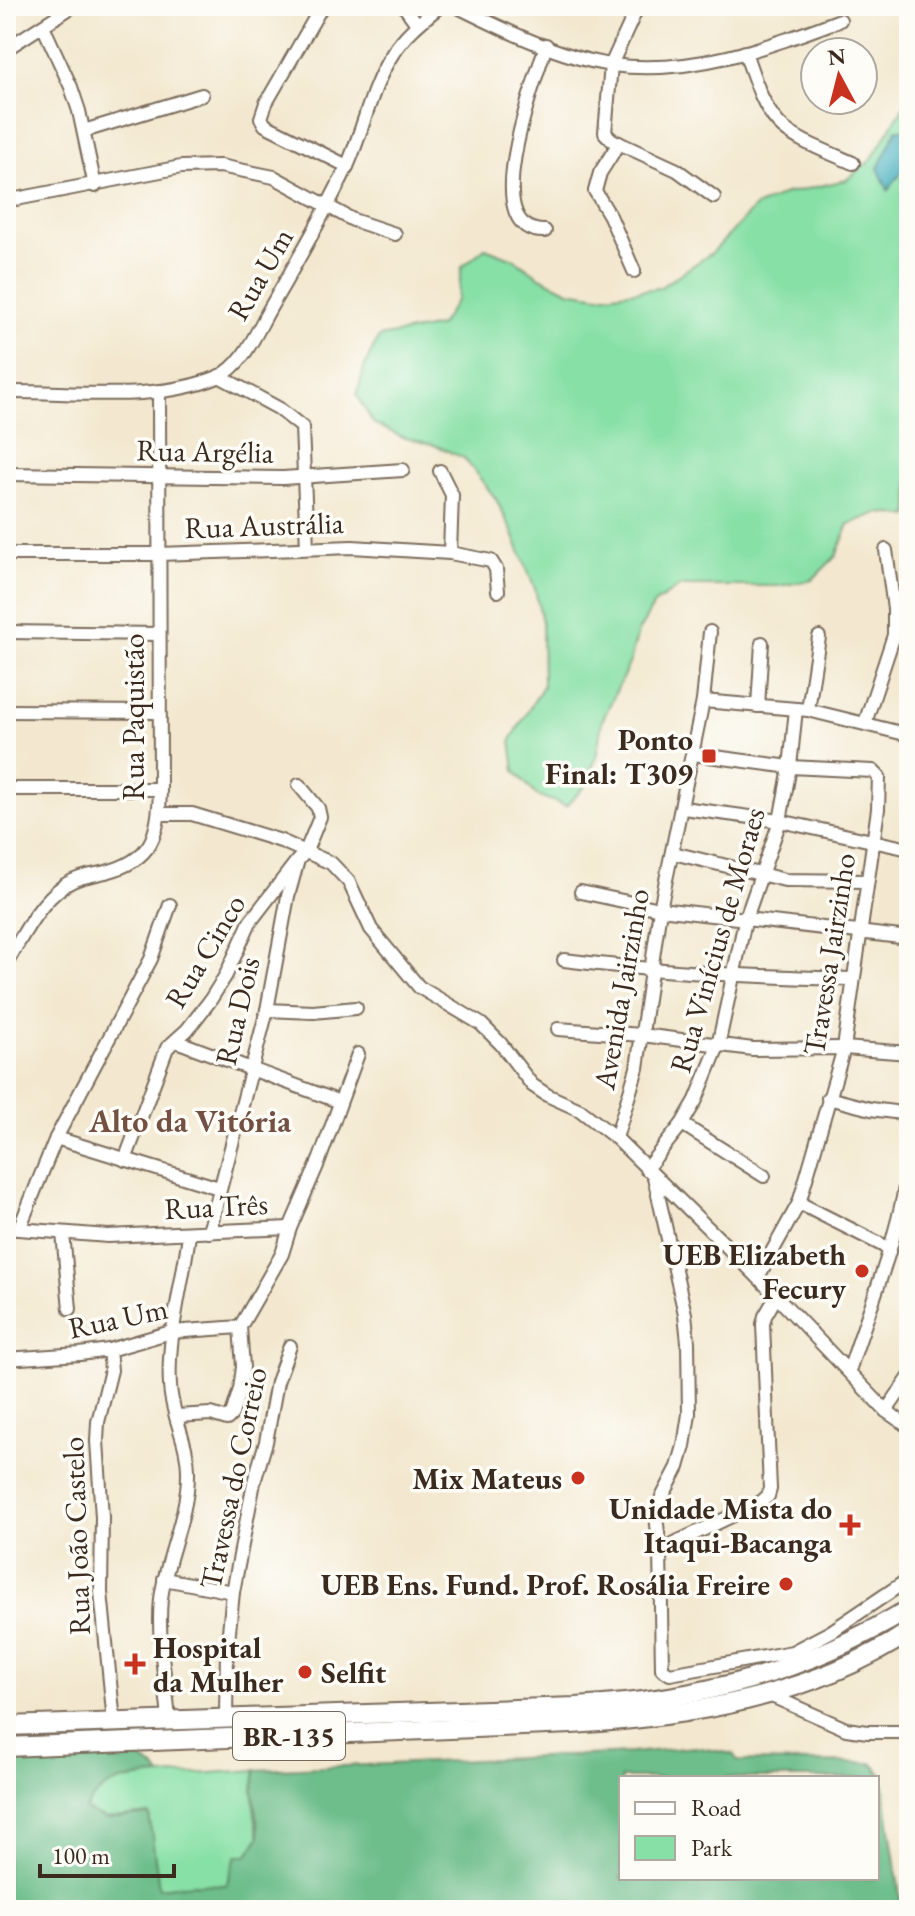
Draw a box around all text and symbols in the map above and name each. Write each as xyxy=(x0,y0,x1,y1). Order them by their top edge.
north arrow xyxy=(799,36,879,116)
text: N xyxy=(826,41,847,72)
street label: Rua Um xyxy=(218,221,302,327)
street label: Rua Argélia xyxy=(136,430,274,472)
street label: Rua Austrália xyxy=(184,503,344,547)
street label: Rua Paquistão xyxy=(114,634,153,800)
place label: Ponto Final: T309 xyxy=(545,720,693,793)
marker: Ponto Final: T309 xyxy=(700,747,718,765)
street label: Rua Vinícius de Moraes xyxy=(661,803,773,1077)
street label: Travessa Jairzinho xyxy=(794,850,864,1058)
street label: Avenida Jairzinho xyxy=(584,885,658,1094)
street label: Rua Cinco xyxy=(156,887,254,1015)
street label: Rua Dois xyxy=(206,953,268,1069)
district label: Alto da Vitória xyxy=(88,1100,292,1142)
street label: Rua Três xyxy=(163,1184,269,1228)
place label: UEB Elizabeth Fecury xyxy=(663,1235,847,1308)
marker: UEB Elizabeth Fecury xyxy=(853,1262,871,1280)
street label: Rua Um xyxy=(65,1288,171,1348)
street label: Travessa do Correio xyxy=(190,1363,276,1593)
street label: Rua João Castelo xyxy=(53,1436,99,1636)
place label: Mix Mateus xyxy=(412,1459,562,1498)
marker: Mix Mateus xyxy=(569,1469,587,1487)
place label: Unidade Mista do Itaqui-Bacanga xyxy=(609,1489,833,1562)
marker: Unidade Mista do Itaqui-Bacanga xyxy=(839,1514,861,1536)
place label: UEB Ens. Fund. Prof. Rosália Freire xyxy=(321,1565,770,1604)
marker: UEB Ens. Fund. Prof. Rosália Freire xyxy=(777,1575,795,1593)
place label: Hospital da Mulher xyxy=(153,1628,284,1701)
marker: Hospital da Mulher xyxy=(124,1653,146,1675)
place label: Selfit xyxy=(321,1653,387,1692)
marker: Selfit xyxy=(296,1663,314,1681)
road number: BR-135 xyxy=(233,1712,345,1760)
legend xyxy=(619,1776,879,1880)
text: Road xyxy=(691,1792,742,1823)
scale bar xyxy=(40,1828,174,1878)
text: Park xyxy=(691,1832,733,1863)
text: 100 m xyxy=(52,1840,110,1871)

